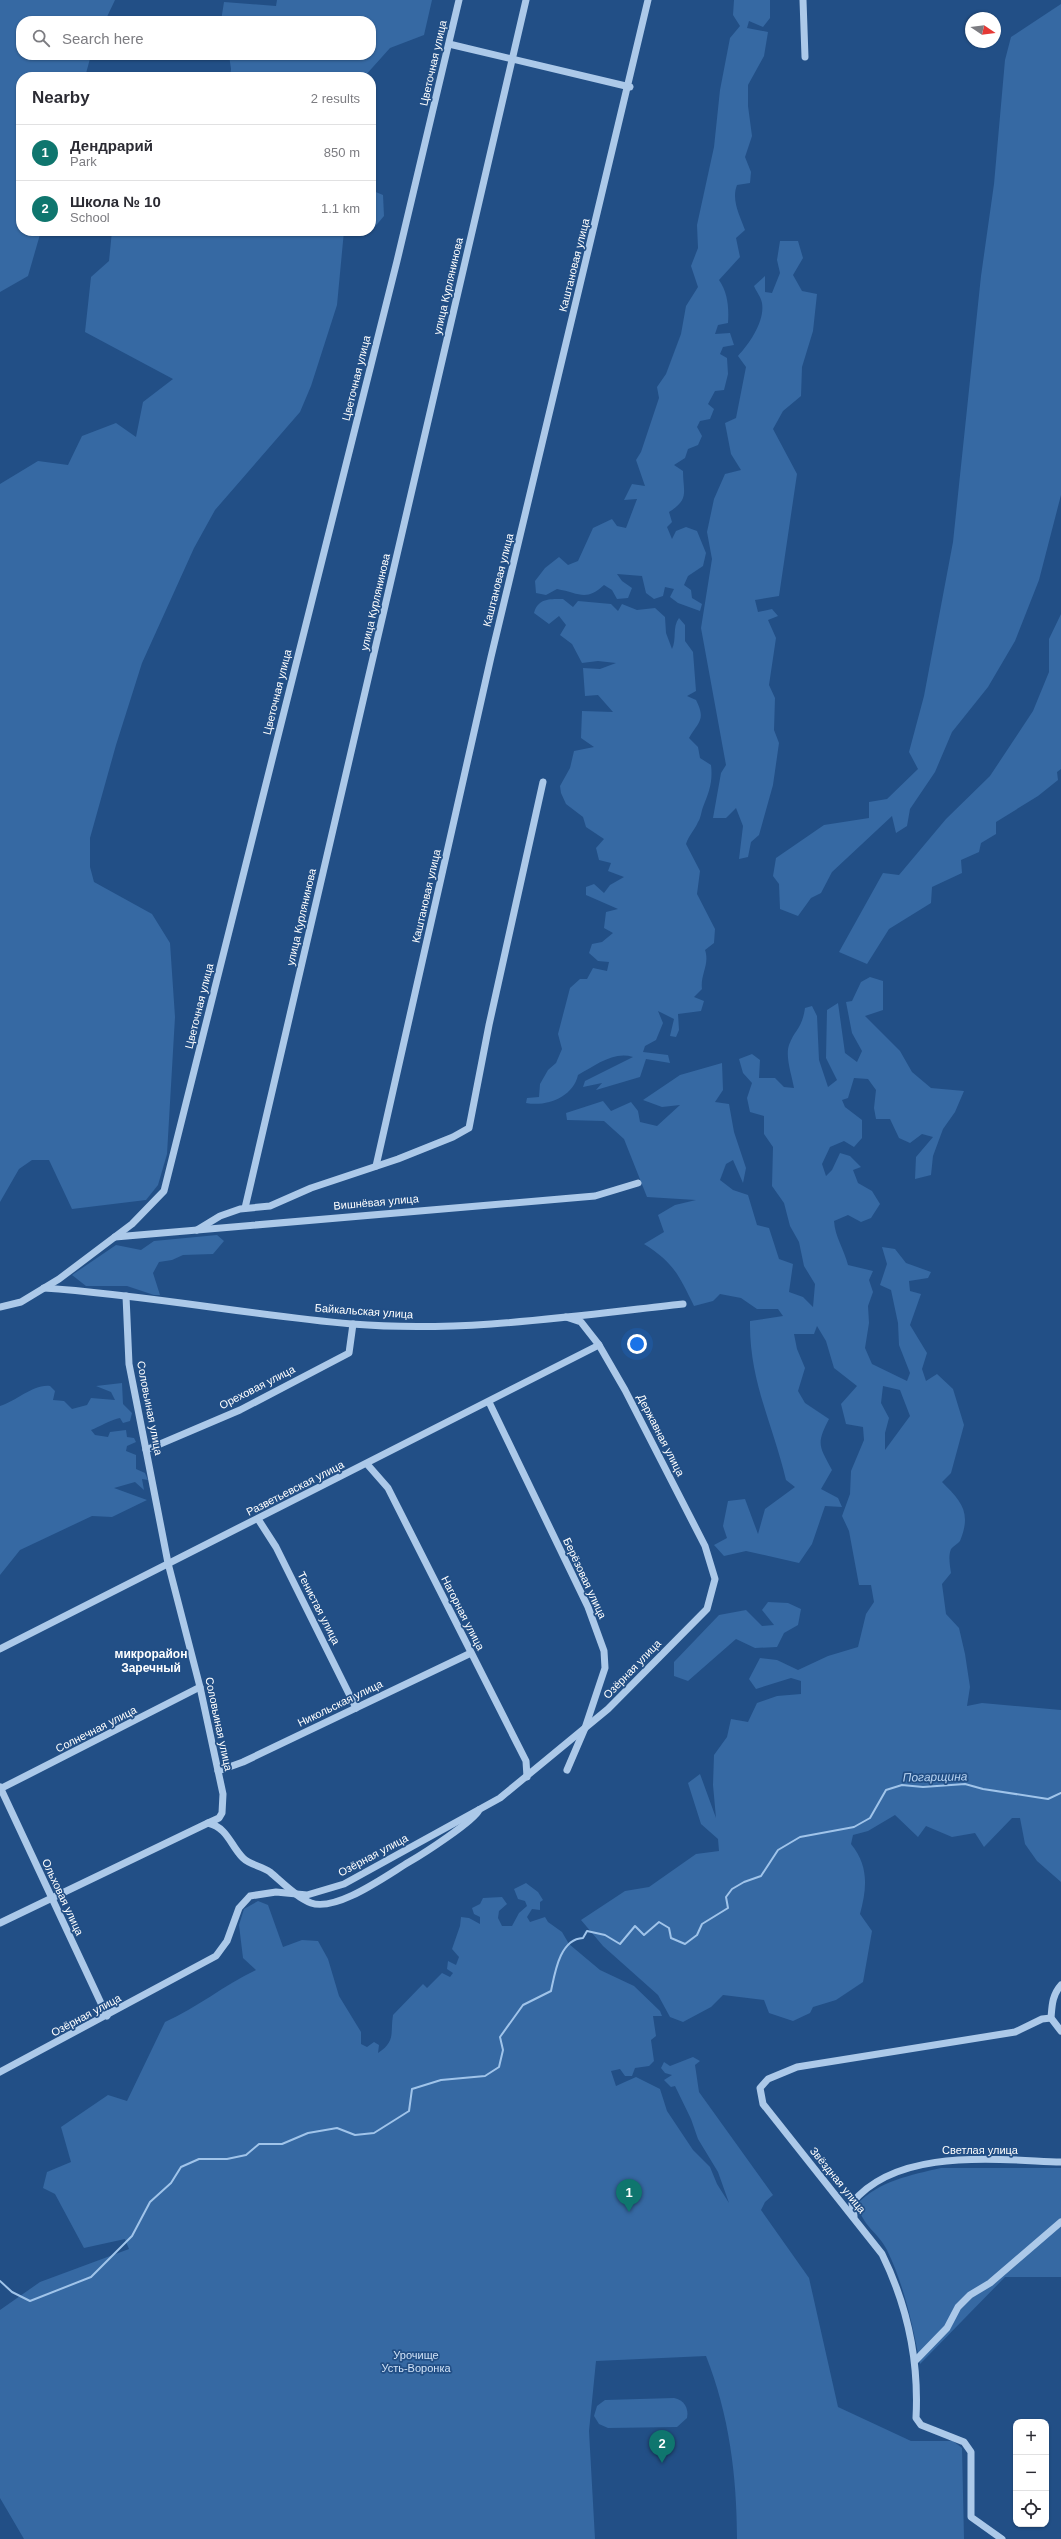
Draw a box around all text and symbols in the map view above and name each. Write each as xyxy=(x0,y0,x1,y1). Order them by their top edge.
north arrow xyxy=(965,12,1001,48)
search box xyxy=(16,16,376,60)
street label: Цветочная улица xyxy=(417,18,449,107)
icon: search xyxy=(30,27,52,49)
text: Search here xyxy=(62,30,144,47)
text: Nearby xyxy=(32,88,90,107)
text: 2 results xyxy=(311,91,360,106)
text: Дендрарий xyxy=(70,137,153,154)
text: 1 xyxy=(41,145,49,160)
text: 850 m xyxy=(324,145,360,160)
text: Park xyxy=(70,154,97,169)
text: Школа № 10 xyxy=(70,193,161,210)
text: 2 xyxy=(41,201,49,216)
text: 1.1 km xyxy=(321,201,360,216)
text: School xyxy=(70,210,110,225)
street label: Каштановая улица xyxy=(557,216,592,313)
street label: улица Курлянинова xyxy=(431,235,465,336)
street label: Цветочная улица xyxy=(340,333,373,422)
street label: Каштановая улица xyxy=(481,531,516,628)
street label: улица Курлянинова xyxy=(358,551,392,652)
street label: Цветочная улица xyxy=(261,647,294,736)
street label: Каштановая улица xyxy=(409,847,443,944)
street label: улица Курлянинова xyxy=(284,866,318,967)
street label: Цветочная улица xyxy=(183,961,216,1050)
street label: Вишнёвая улица xyxy=(333,1192,420,1212)
street label: Байкальская улица xyxy=(314,1302,415,1320)
your location xyxy=(627,1334,647,1354)
street label: Соловьиная улица xyxy=(135,1360,165,1457)
street label: Ореховая улица xyxy=(217,1362,298,1411)
street label: Державная улица xyxy=(635,1392,687,1479)
street label: Разветьевская улица xyxy=(244,1458,347,1518)
street label: Берёзовая улица xyxy=(561,1536,609,1621)
street label: Тенистая улица xyxy=(295,1570,343,1647)
street label: Нагорная улица xyxy=(439,1574,487,1653)
street label: Озёрная улица xyxy=(601,1636,664,1701)
district label: микрорайон Заречный xyxy=(115,1647,187,1675)
street label: Соловьиная улица xyxy=(203,1676,235,1773)
street label: Никольская улица xyxy=(296,1677,385,1729)
street label: Солнечная улица xyxy=(54,1703,139,1755)
water label: Погарщина xyxy=(903,1769,968,1785)
street label: Озёрная улица xyxy=(336,1831,411,1878)
street label: Ольховая улица xyxy=(40,1857,86,1938)
street label: Озёрная улица xyxy=(49,1991,124,2038)
street label: Светлая улица xyxy=(942,2144,1019,2156)
street label: Звёздная улица xyxy=(808,2145,869,2216)
pin: 1 xyxy=(616,2179,642,2212)
park label: Урочище Усть-Воронка xyxy=(381,2349,451,2374)
map controls xyxy=(1013,2419,1049,2527)
button: + xyxy=(1013,2419,1049,2455)
pin: 2 xyxy=(649,2430,675,2463)
button: − xyxy=(1013,2455,1049,2491)
button: locate xyxy=(1013,2491,1049,2527)

